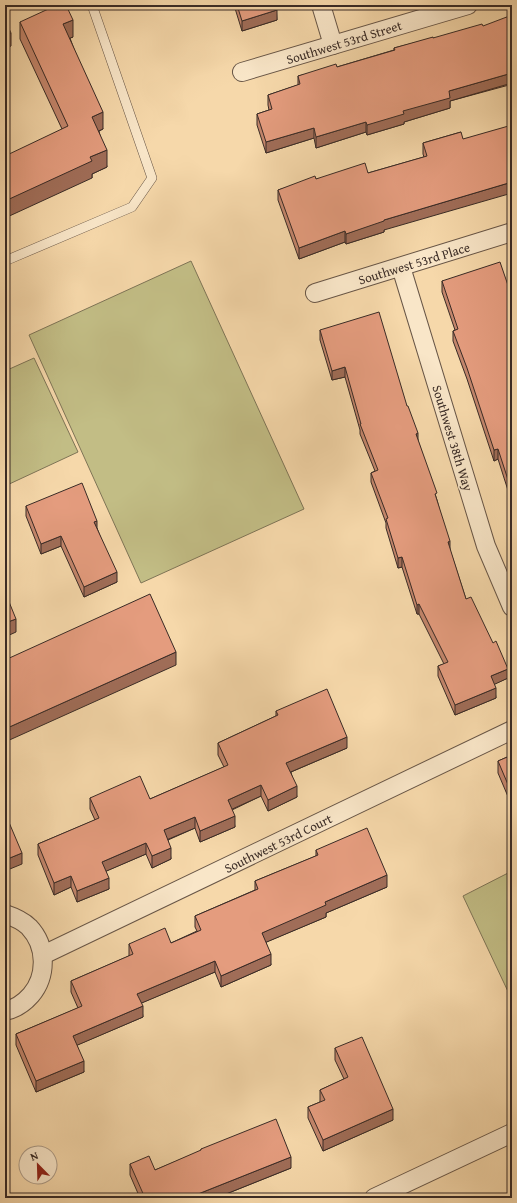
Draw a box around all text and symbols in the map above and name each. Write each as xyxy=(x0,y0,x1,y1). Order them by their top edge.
street label: Southwest 53rd Street xyxy=(284,16,405,69)
street label: Southwest 53rd Place xyxy=(356,237,472,289)
street label: Southwest 38th Way xyxy=(427,383,478,494)
street label: Southwest 53rd Court xyxy=(221,809,336,878)
north arrow xyxy=(18,1145,58,1185)
text: N xyxy=(28,1147,41,1165)

